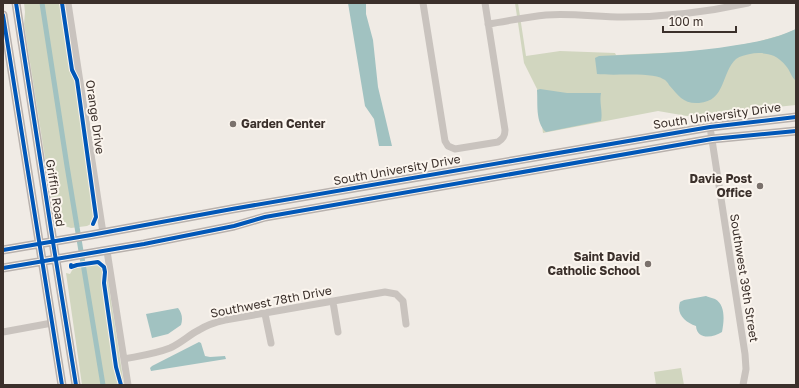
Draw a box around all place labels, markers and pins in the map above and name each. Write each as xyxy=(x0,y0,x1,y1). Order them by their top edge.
place label: Garden Center xyxy=(241,116,326,131)
marker: Garden Center xyxy=(228,119,238,129)
place label: Davie Post Office xyxy=(689,171,752,200)
marker: Davie Post Office xyxy=(755,181,765,191)
place label: Saint David Catholic School xyxy=(547,249,640,278)
marker: Saint David Catholic School xyxy=(643,259,653,269)

